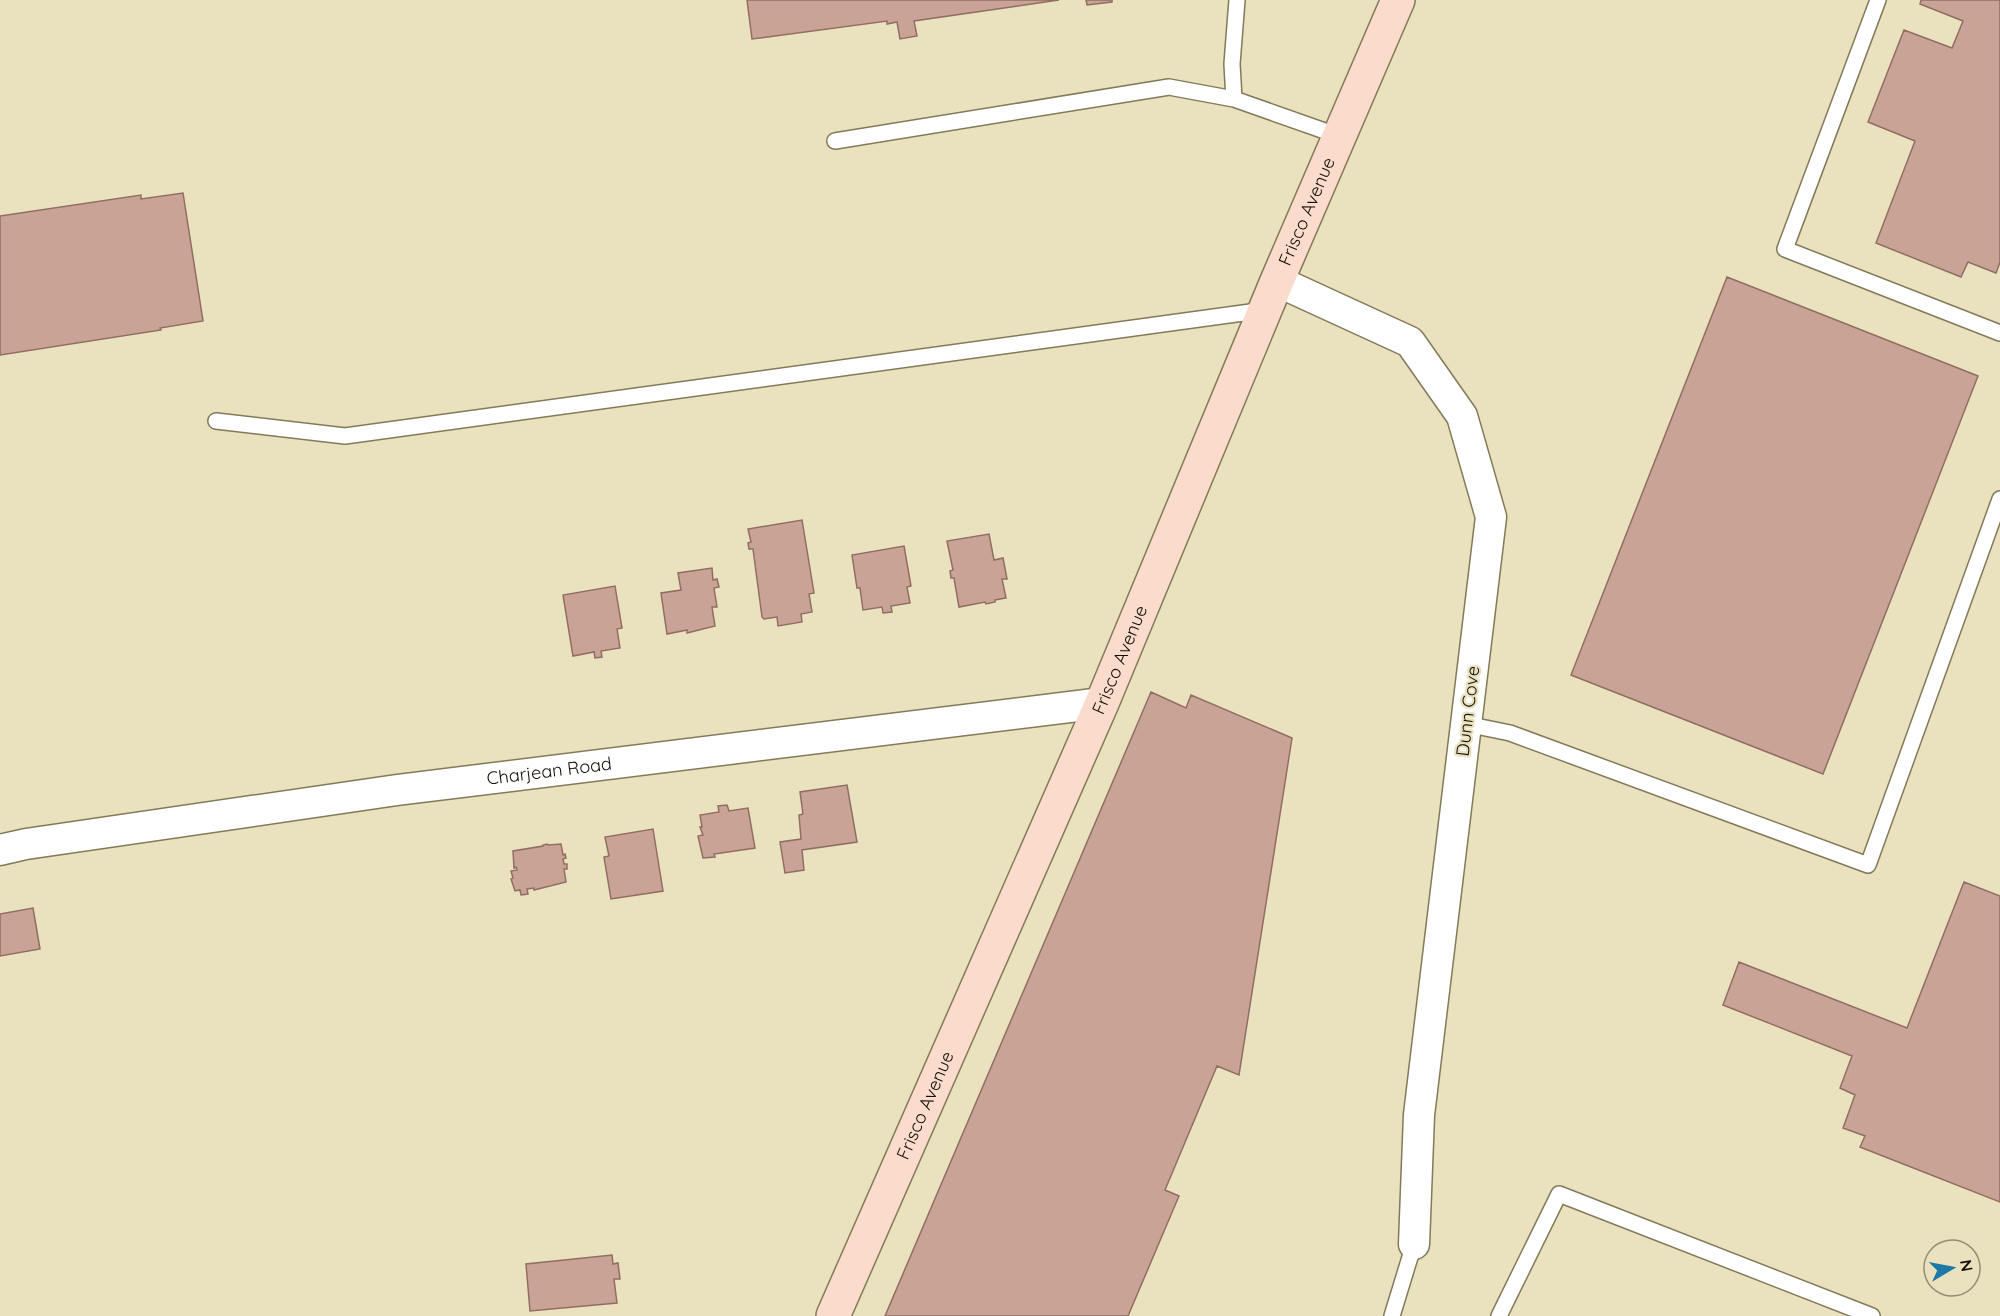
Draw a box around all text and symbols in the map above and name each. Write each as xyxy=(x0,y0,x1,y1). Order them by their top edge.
street label: Frisco Avenue xyxy=(1273,153,1340,269)
street label: Frisco Avenue xyxy=(1086,602,1152,718)
street label: Dunn Cove xyxy=(1451,664,1484,758)
street label: Charjean Road xyxy=(485,752,613,790)
street label: Frisco Avenue xyxy=(891,1047,959,1163)
north arrow xyxy=(1922,1238,1982,1298)
text: N xyxy=(1956,1258,1978,1273)

